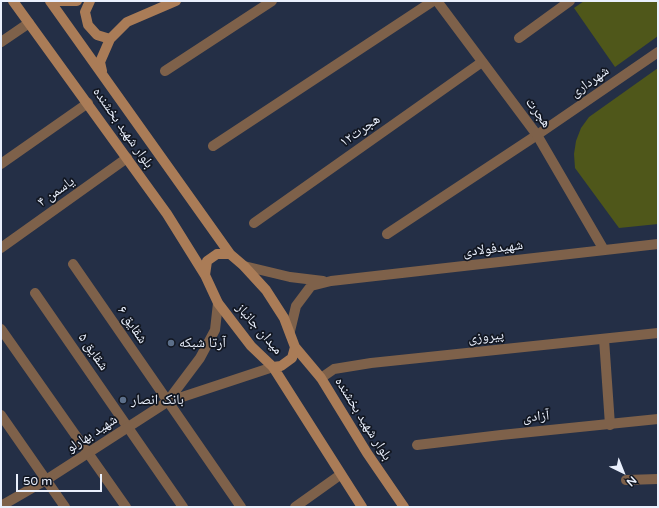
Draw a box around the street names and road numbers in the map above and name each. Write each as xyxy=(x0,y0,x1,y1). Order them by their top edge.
street label: شهرداری xyxy=(567,63,613,101)
street label: بلوار شهید بخشنده xyxy=(89,84,157,172)
street label: هجرت xyxy=(522,95,554,131)
street label: هجرت۱۲ xyxy=(337,111,383,151)
street label: یاسمن ۴ xyxy=(34,173,78,211)
street label: شهیدفولادی xyxy=(462,237,524,261)
street label: میدان جانباز xyxy=(232,300,286,358)
street label: شقایق ۶ xyxy=(113,303,151,347)
street label: پیروزی xyxy=(467,327,505,347)
street label: شقایق ۵ xyxy=(74,330,112,374)
street label: بلوار شهید بخشنده xyxy=(331,374,395,464)
street label: آزادی xyxy=(522,407,550,427)
street label: شهید بهارلو xyxy=(63,411,121,457)

